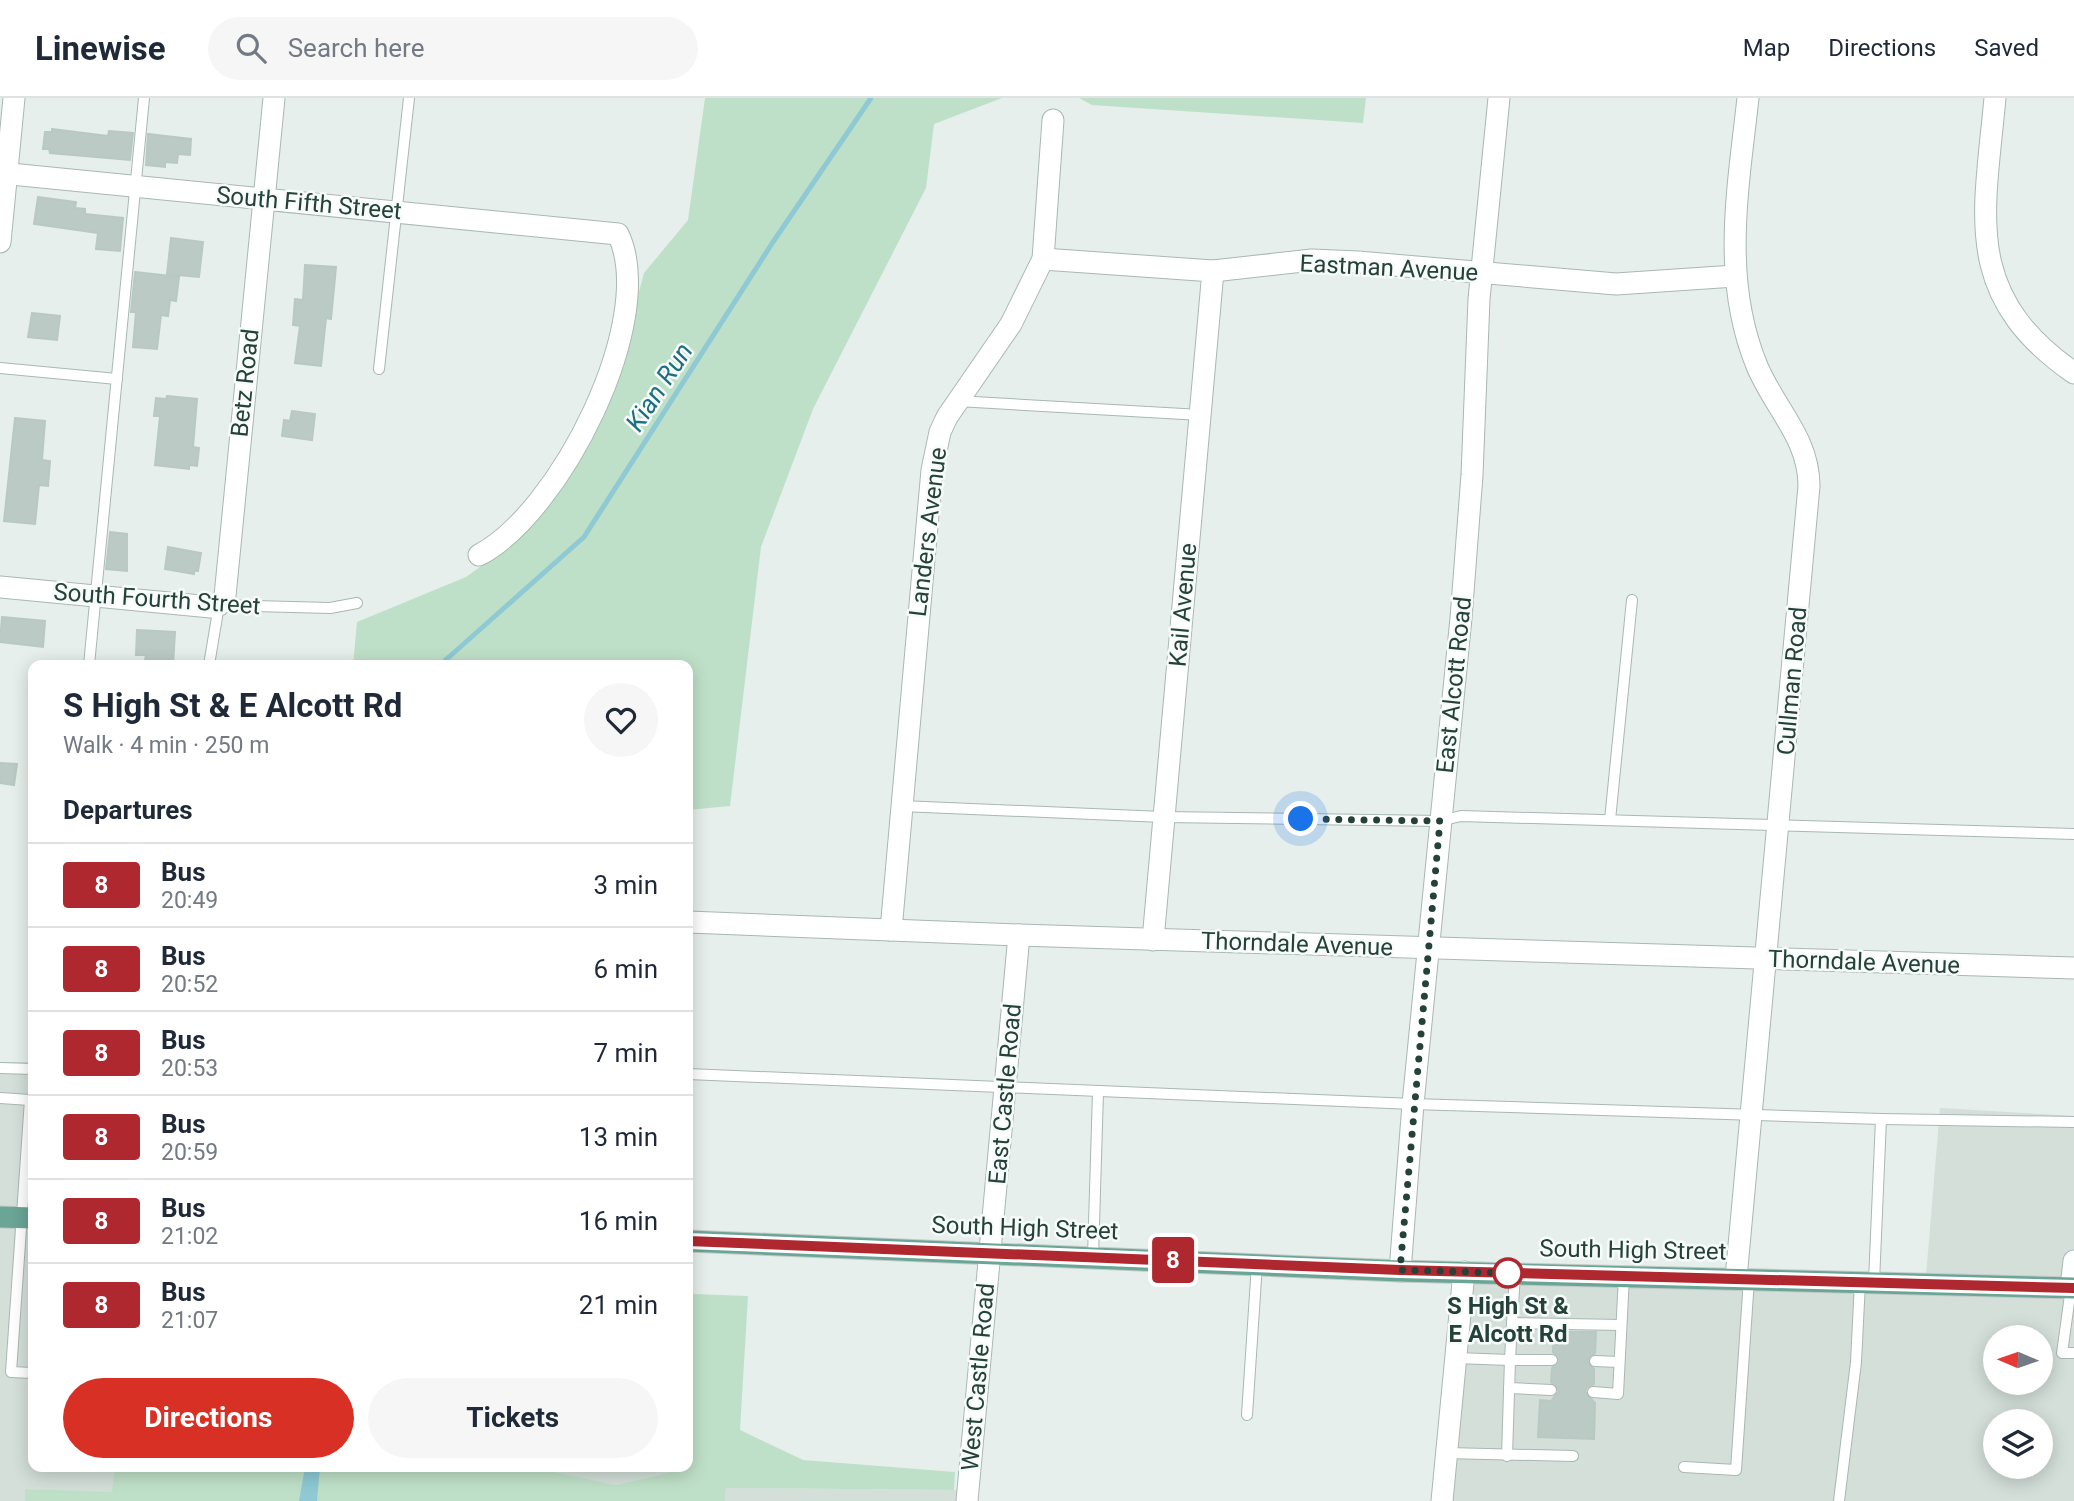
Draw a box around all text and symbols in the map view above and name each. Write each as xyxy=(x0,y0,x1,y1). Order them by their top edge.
search box xyxy=(208,17,698,80)
text: Linewise xyxy=(35,29,166,68)
icon: search xyxy=(232,29,270,67)
text: Search here xyxy=(288,33,424,63)
text: Map xyxy=(1743,34,1790,62)
text: Directions xyxy=(1828,34,1936,62)
text: Saved xyxy=(1974,34,2039,62)
street label: South Fifth Street xyxy=(215,181,403,225)
street label: Eastman Avenue xyxy=(1299,249,1479,287)
street label: Betz Road xyxy=(225,328,265,438)
water label: Kian Run xyxy=(619,337,699,437)
street label: Landers Avenue xyxy=(904,446,952,618)
street label: Kail Avenue xyxy=(1164,542,1202,668)
street label: South Fourth Street xyxy=(53,578,261,620)
street label: East Alcott Road xyxy=(1431,595,1477,775)
street label: Cullman Road xyxy=(1772,606,1812,756)
button: heart xyxy=(584,683,658,757)
text: S High St & E Alcott Rd xyxy=(63,686,402,725)
text: Walk · 4 min · 250 m xyxy=(63,732,269,759)
text: Departures xyxy=(63,795,193,825)
your location xyxy=(1283,801,1318,836)
text: Bus xyxy=(161,857,206,887)
text: 3 min xyxy=(593,870,658,900)
text: 8 xyxy=(95,871,108,899)
text: 20:49 xyxy=(161,887,218,914)
street label: Thorndale Avenue xyxy=(1200,927,1394,961)
text: Bus xyxy=(161,941,206,971)
street label: Thorndale Avenue xyxy=(1767,945,1961,979)
text: 6 min xyxy=(593,954,658,984)
text: 8 xyxy=(95,955,108,983)
text: 20:52 xyxy=(161,971,218,998)
street label: East Castle Road xyxy=(983,1002,1027,1186)
text: Bus xyxy=(161,1025,206,1055)
text: 7 min xyxy=(593,1038,658,1068)
text: 8 xyxy=(95,1039,108,1067)
text: 20:53 xyxy=(161,1055,218,1082)
text: Bus xyxy=(161,1109,206,1139)
text: 13 min xyxy=(579,1122,658,1152)
text: 8 xyxy=(95,1123,108,1151)
text: 20:59 xyxy=(161,1139,218,1166)
text: Bus xyxy=(161,1193,206,1223)
text: 16 min xyxy=(579,1206,658,1236)
text: 8 xyxy=(95,1207,108,1235)
street label: South High Street xyxy=(931,1211,1119,1245)
text: 21:02 xyxy=(161,1223,218,1250)
street label: South High Street xyxy=(1539,1234,1727,1266)
line badge: 8 xyxy=(1150,1237,1196,1283)
text: 8 xyxy=(1166,1246,1180,1274)
marker: S High St & E Alcott Rd xyxy=(1493,1258,1523,1288)
text: Bus xyxy=(161,1277,206,1307)
street label: West Castle Road xyxy=(956,1282,1000,1472)
text: 21 min xyxy=(579,1290,658,1320)
text: 8 xyxy=(95,1291,108,1319)
place label: S High St & E Alcott Rd xyxy=(1447,1292,1569,1348)
text: 21:07 xyxy=(161,1307,218,1334)
north arrow xyxy=(1983,1325,2053,1395)
map controls xyxy=(1983,1325,2053,1479)
button: Directions xyxy=(63,1378,354,1458)
button: Tickets xyxy=(368,1378,658,1458)
button: layers xyxy=(1983,1409,2053,1479)

